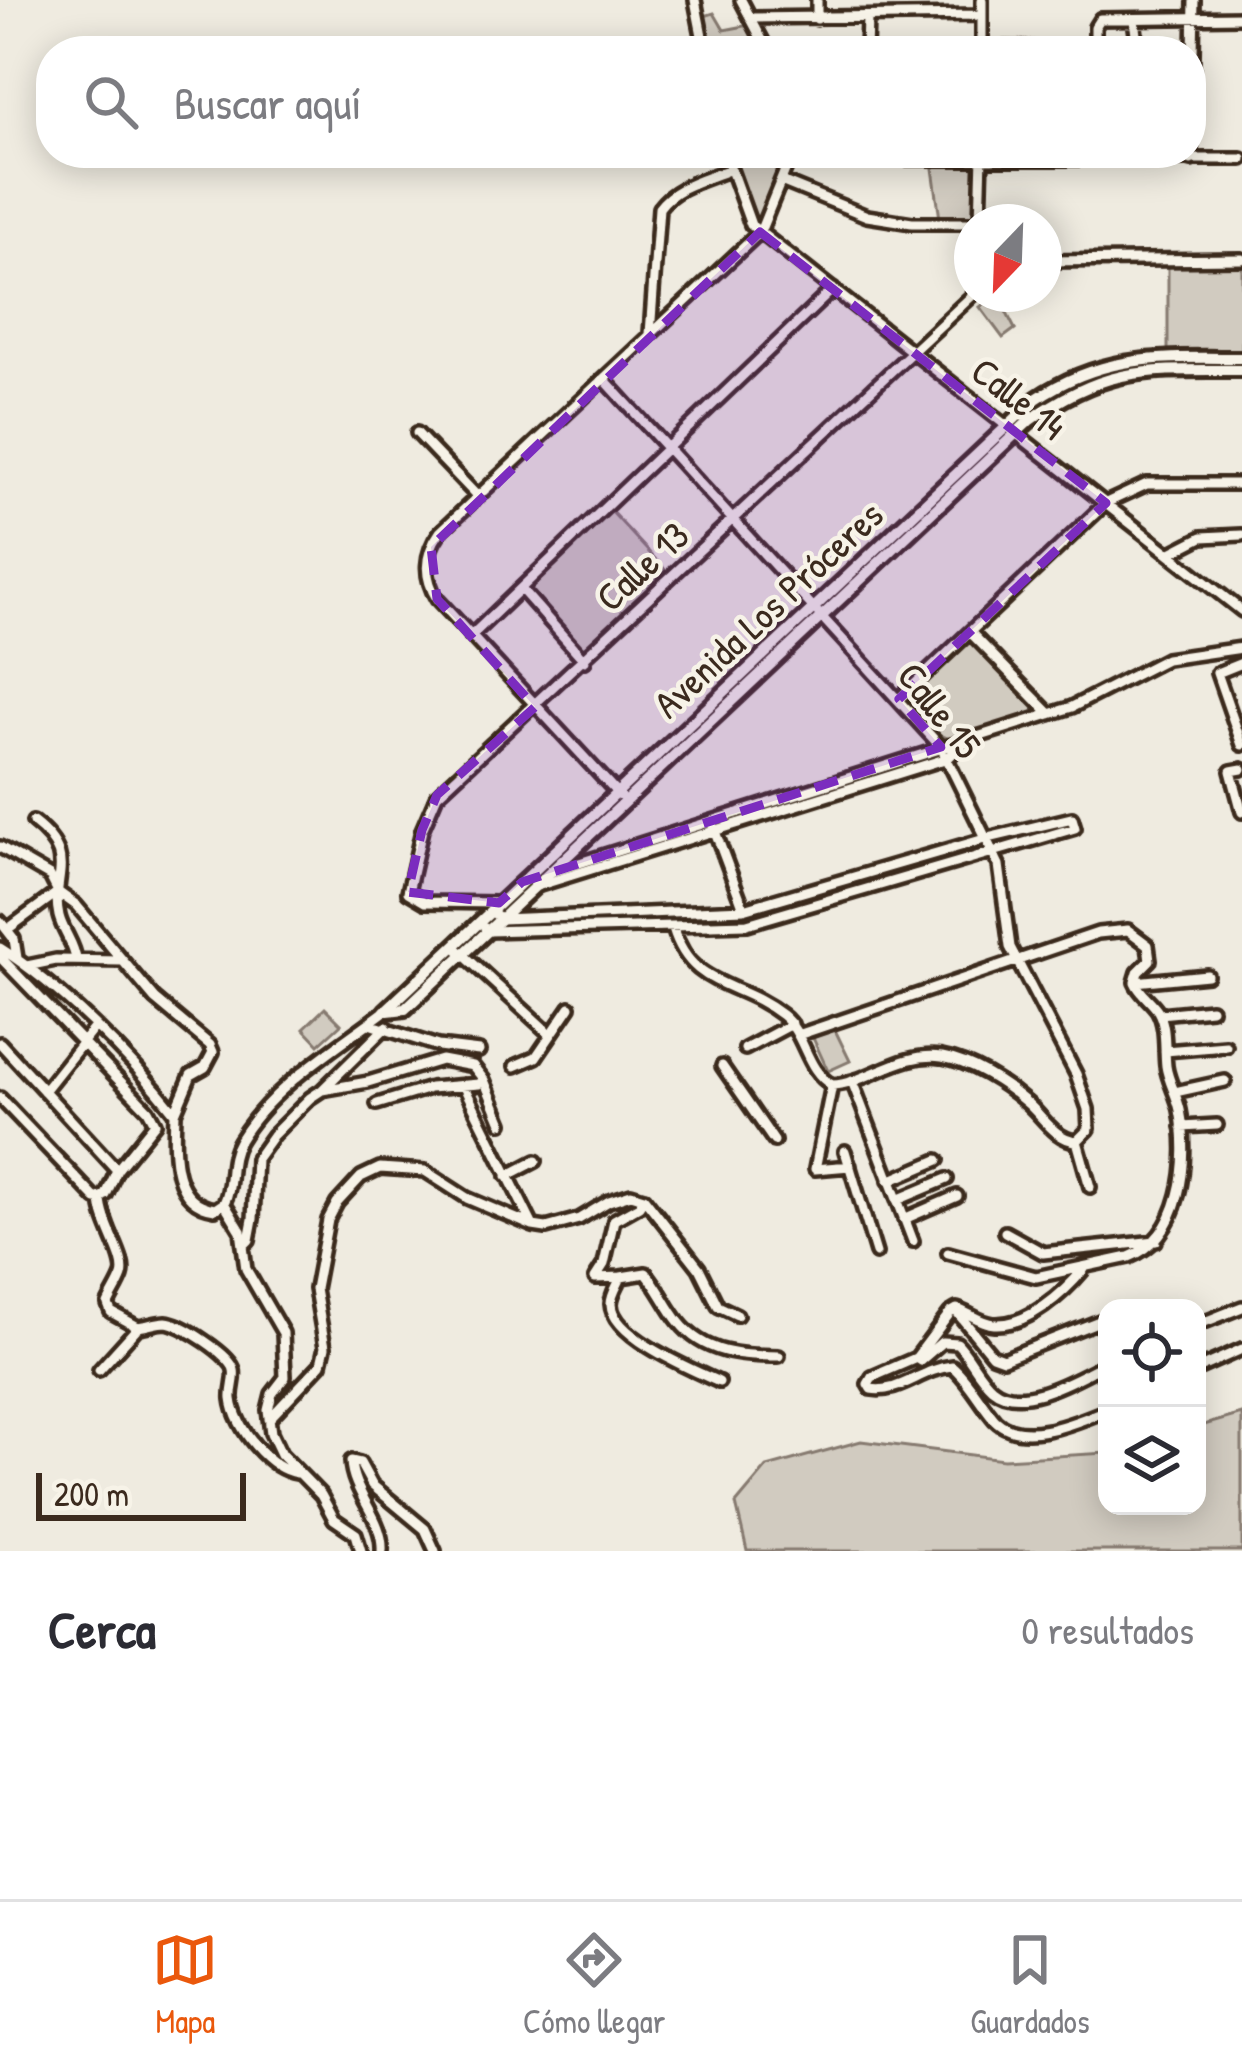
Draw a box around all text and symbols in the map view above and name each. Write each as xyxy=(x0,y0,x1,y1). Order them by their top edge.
search box xyxy=(36,36,1206,168)
icon: search xyxy=(78,69,144,135)
text: Buscar aquí xyxy=(174,72,361,133)
north arrow xyxy=(954,204,1062,312)
street label: Calle 14 xyxy=(961,344,1078,451)
street label: Avenida Los Próceres xyxy=(641,488,894,729)
street label: Calle 13 xyxy=(584,509,700,622)
street label: Calle 15 xyxy=(886,651,995,769)
map controls xyxy=(1098,1299,1206,1515)
button: locate xyxy=(1098,1299,1206,1407)
button: layers xyxy=(1098,1407,1206,1515)
scale bar xyxy=(36,1467,246,1520)
text: 200 m xyxy=(54,1472,129,1516)
text: Cerca xyxy=(48,1595,156,1664)
text: 0 resultados xyxy=(1021,1603,1194,1656)
tab: Mapa xyxy=(152,1927,218,2043)
tab: Cómo llegar xyxy=(523,1927,666,2043)
tab: Guardados xyxy=(970,1927,1090,2043)

